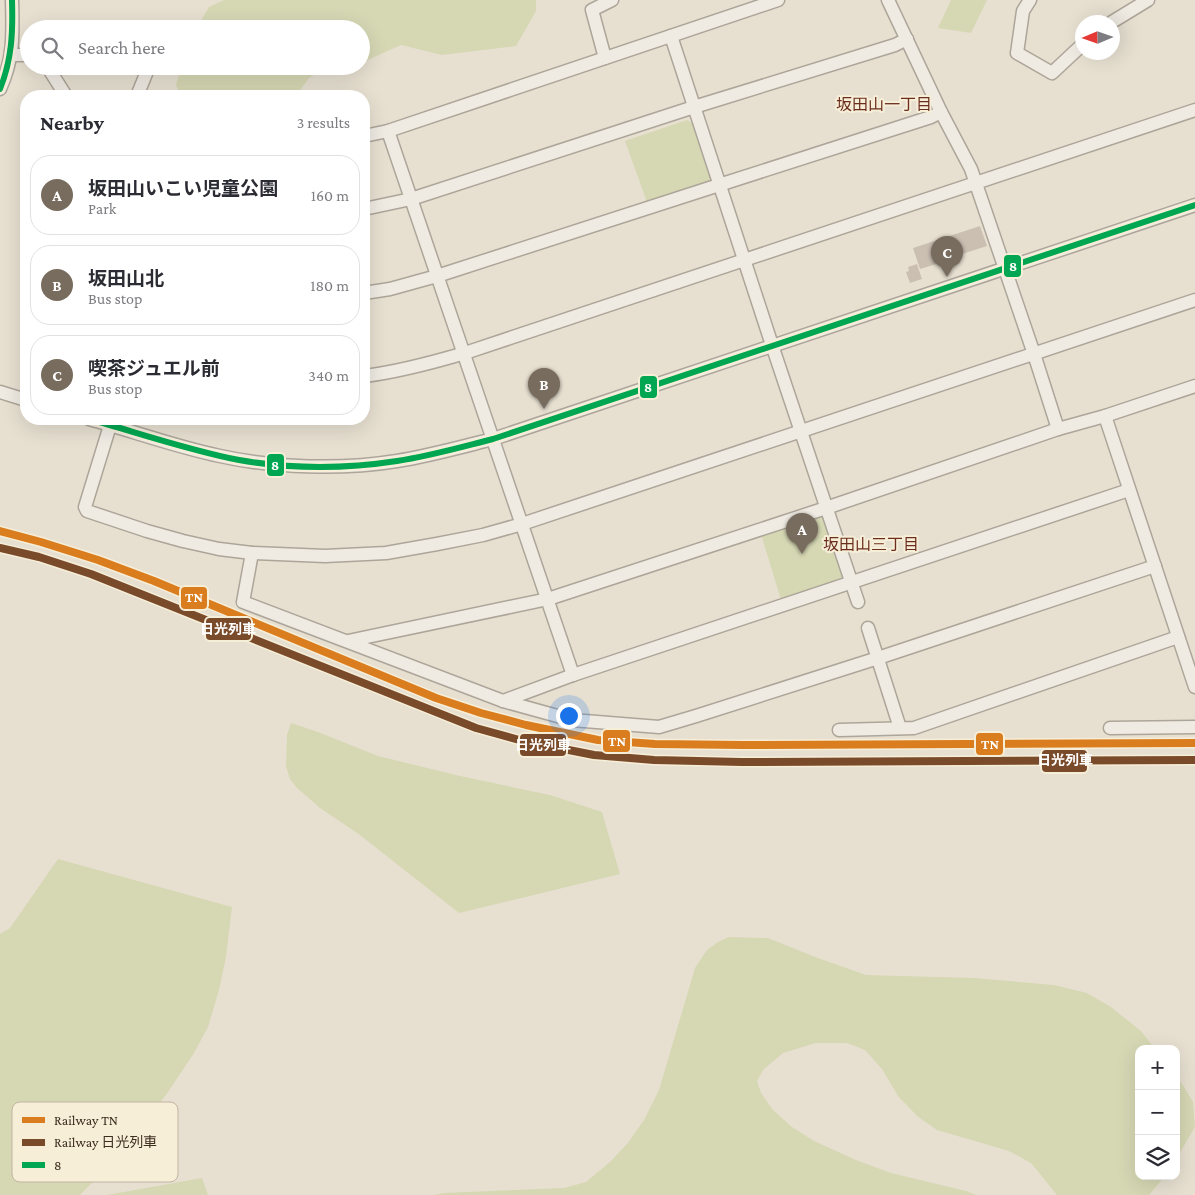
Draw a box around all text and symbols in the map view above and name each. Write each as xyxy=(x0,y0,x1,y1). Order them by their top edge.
north arrow xyxy=(1075,15,1120,60)
search box xyxy=(20,20,370,75)
icon: search xyxy=(38,34,66,62)
text: Search here xyxy=(78,37,165,58)
district label: 坂田山一丁目 xyxy=(836,96,932,113)
text: Nearby xyxy=(40,111,104,135)
text: 3 results xyxy=(297,114,350,131)
text: 坂田山いこい児童公園 xyxy=(88,178,278,199)
text: A xyxy=(52,187,62,204)
text: 160 m xyxy=(311,187,349,204)
text: Park xyxy=(88,200,116,217)
pin: C xyxy=(931,236,963,277)
line badge: 8 xyxy=(1003,254,1022,278)
text: 8 xyxy=(1009,258,1017,274)
text: 坂田山北 xyxy=(88,268,164,289)
text: B xyxy=(52,277,62,294)
text: 180 m xyxy=(310,277,349,294)
text: Bus stop xyxy=(88,290,142,307)
text: 喫茶ジュエル前 xyxy=(88,358,220,379)
text: C xyxy=(52,367,62,384)
text: 340 m xyxy=(308,367,349,384)
pin: B xyxy=(528,368,560,409)
line badge: 8 xyxy=(639,375,658,399)
text: 8 xyxy=(644,379,652,395)
text: Bus stop xyxy=(88,380,142,397)
line badge: 8 xyxy=(266,453,285,477)
text: 8 xyxy=(271,457,279,473)
pin: A xyxy=(786,513,818,554)
district label: 坂田山三丁目 xyxy=(823,536,919,553)
line badge: TN xyxy=(180,586,208,610)
text: TN xyxy=(185,589,203,605)
line badge: 日光列車 xyxy=(205,617,252,641)
text: 日光列車 xyxy=(200,621,256,637)
your location xyxy=(556,703,582,729)
line badge: TN xyxy=(602,729,631,753)
line badge: TN xyxy=(975,732,1004,756)
line badge: 日光列車 xyxy=(519,733,567,757)
text: TN xyxy=(608,733,626,749)
text: TN xyxy=(981,736,999,752)
text: 日光列車 xyxy=(515,737,571,753)
line badge: 日光列車 xyxy=(1041,749,1088,773)
text: 日光列車 xyxy=(1037,752,1093,768)
map controls xyxy=(1135,1045,1180,1180)
button: + xyxy=(1135,1045,1180,1090)
button: − xyxy=(1135,1090,1180,1135)
legend xyxy=(12,1102,178,1182)
text: Railway TN xyxy=(54,1112,118,1128)
text: Railway 日光列車 xyxy=(54,1134,157,1150)
button: layers xyxy=(1135,1135,1180,1180)
text: 8 xyxy=(54,1157,62,1173)

